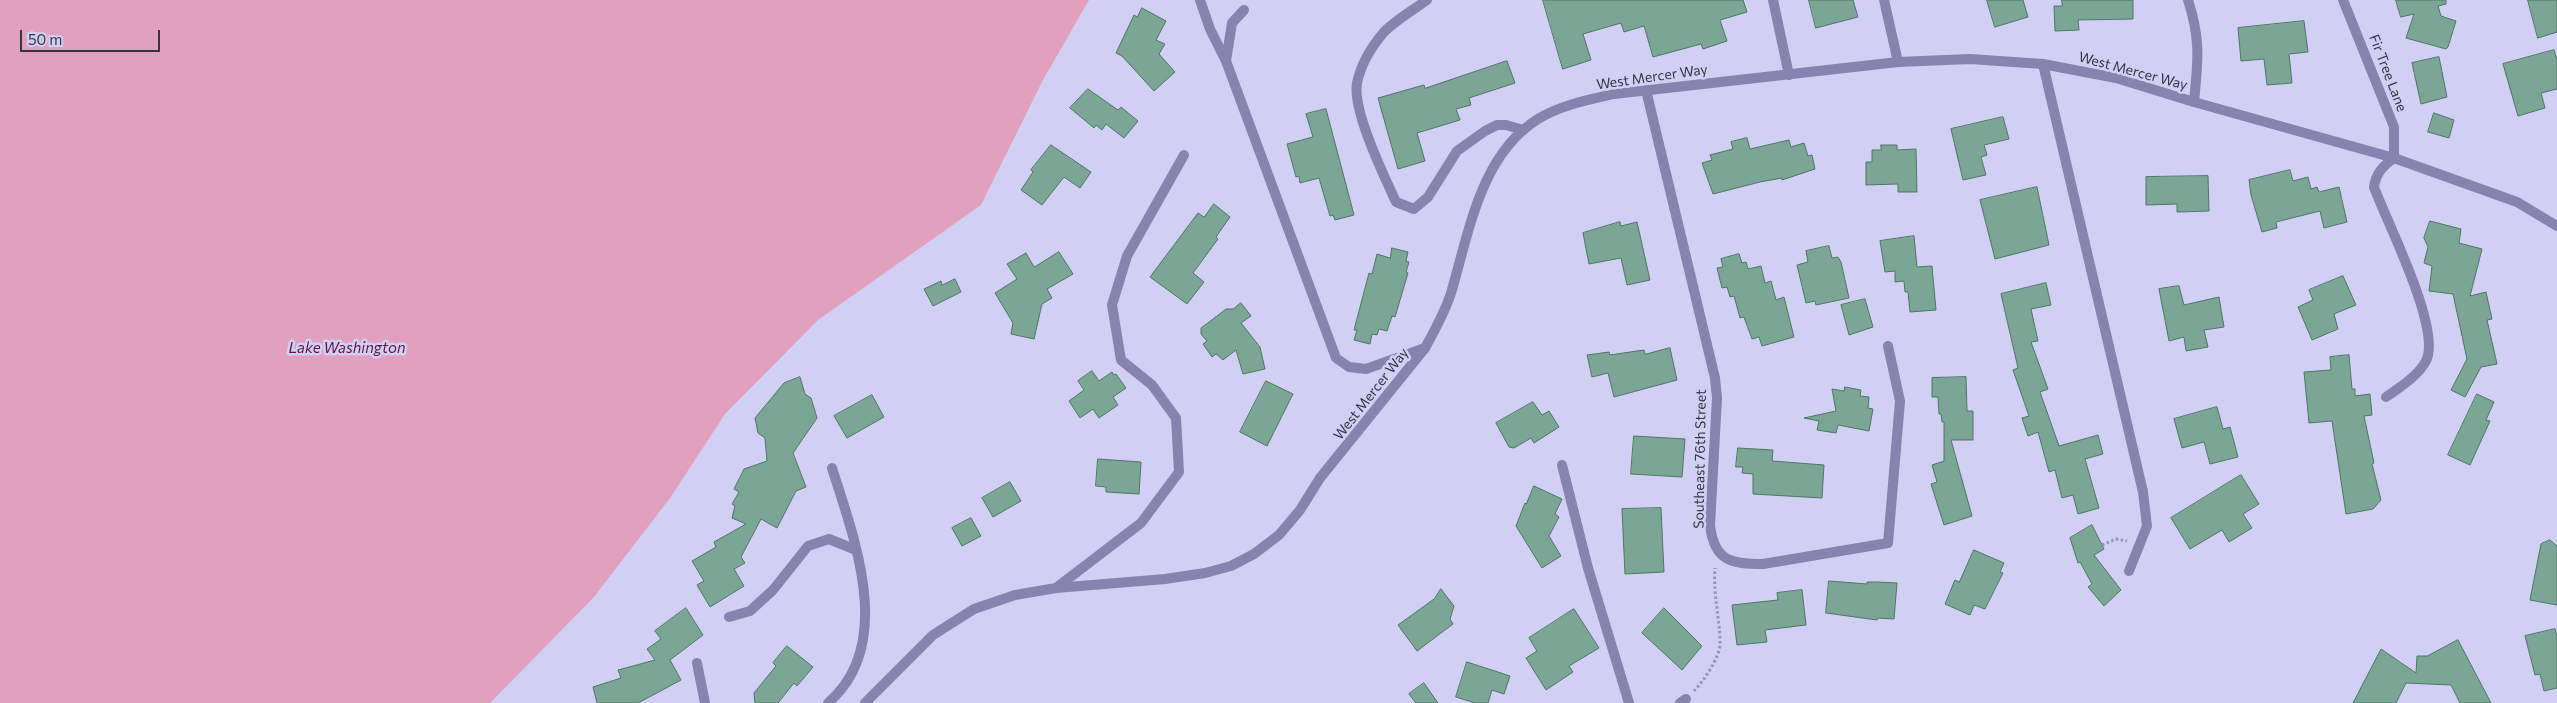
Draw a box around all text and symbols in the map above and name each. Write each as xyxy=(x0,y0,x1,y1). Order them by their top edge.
scale bar xyxy=(22,20,162,52)
text: 50 m xyxy=(28,30,62,48)
street label: Fir Tree Lane xyxy=(2366,32,2410,114)
street label: West Mercer Way xyxy=(2077,48,2189,94)
street label: West Mercer Way xyxy=(1595,61,1709,93)
water label: Lake Washington xyxy=(289,339,405,357)
street label: West Mercer Way xyxy=(1330,345,1412,443)
street label: Southeast 76th Street xyxy=(1690,389,1710,529)

